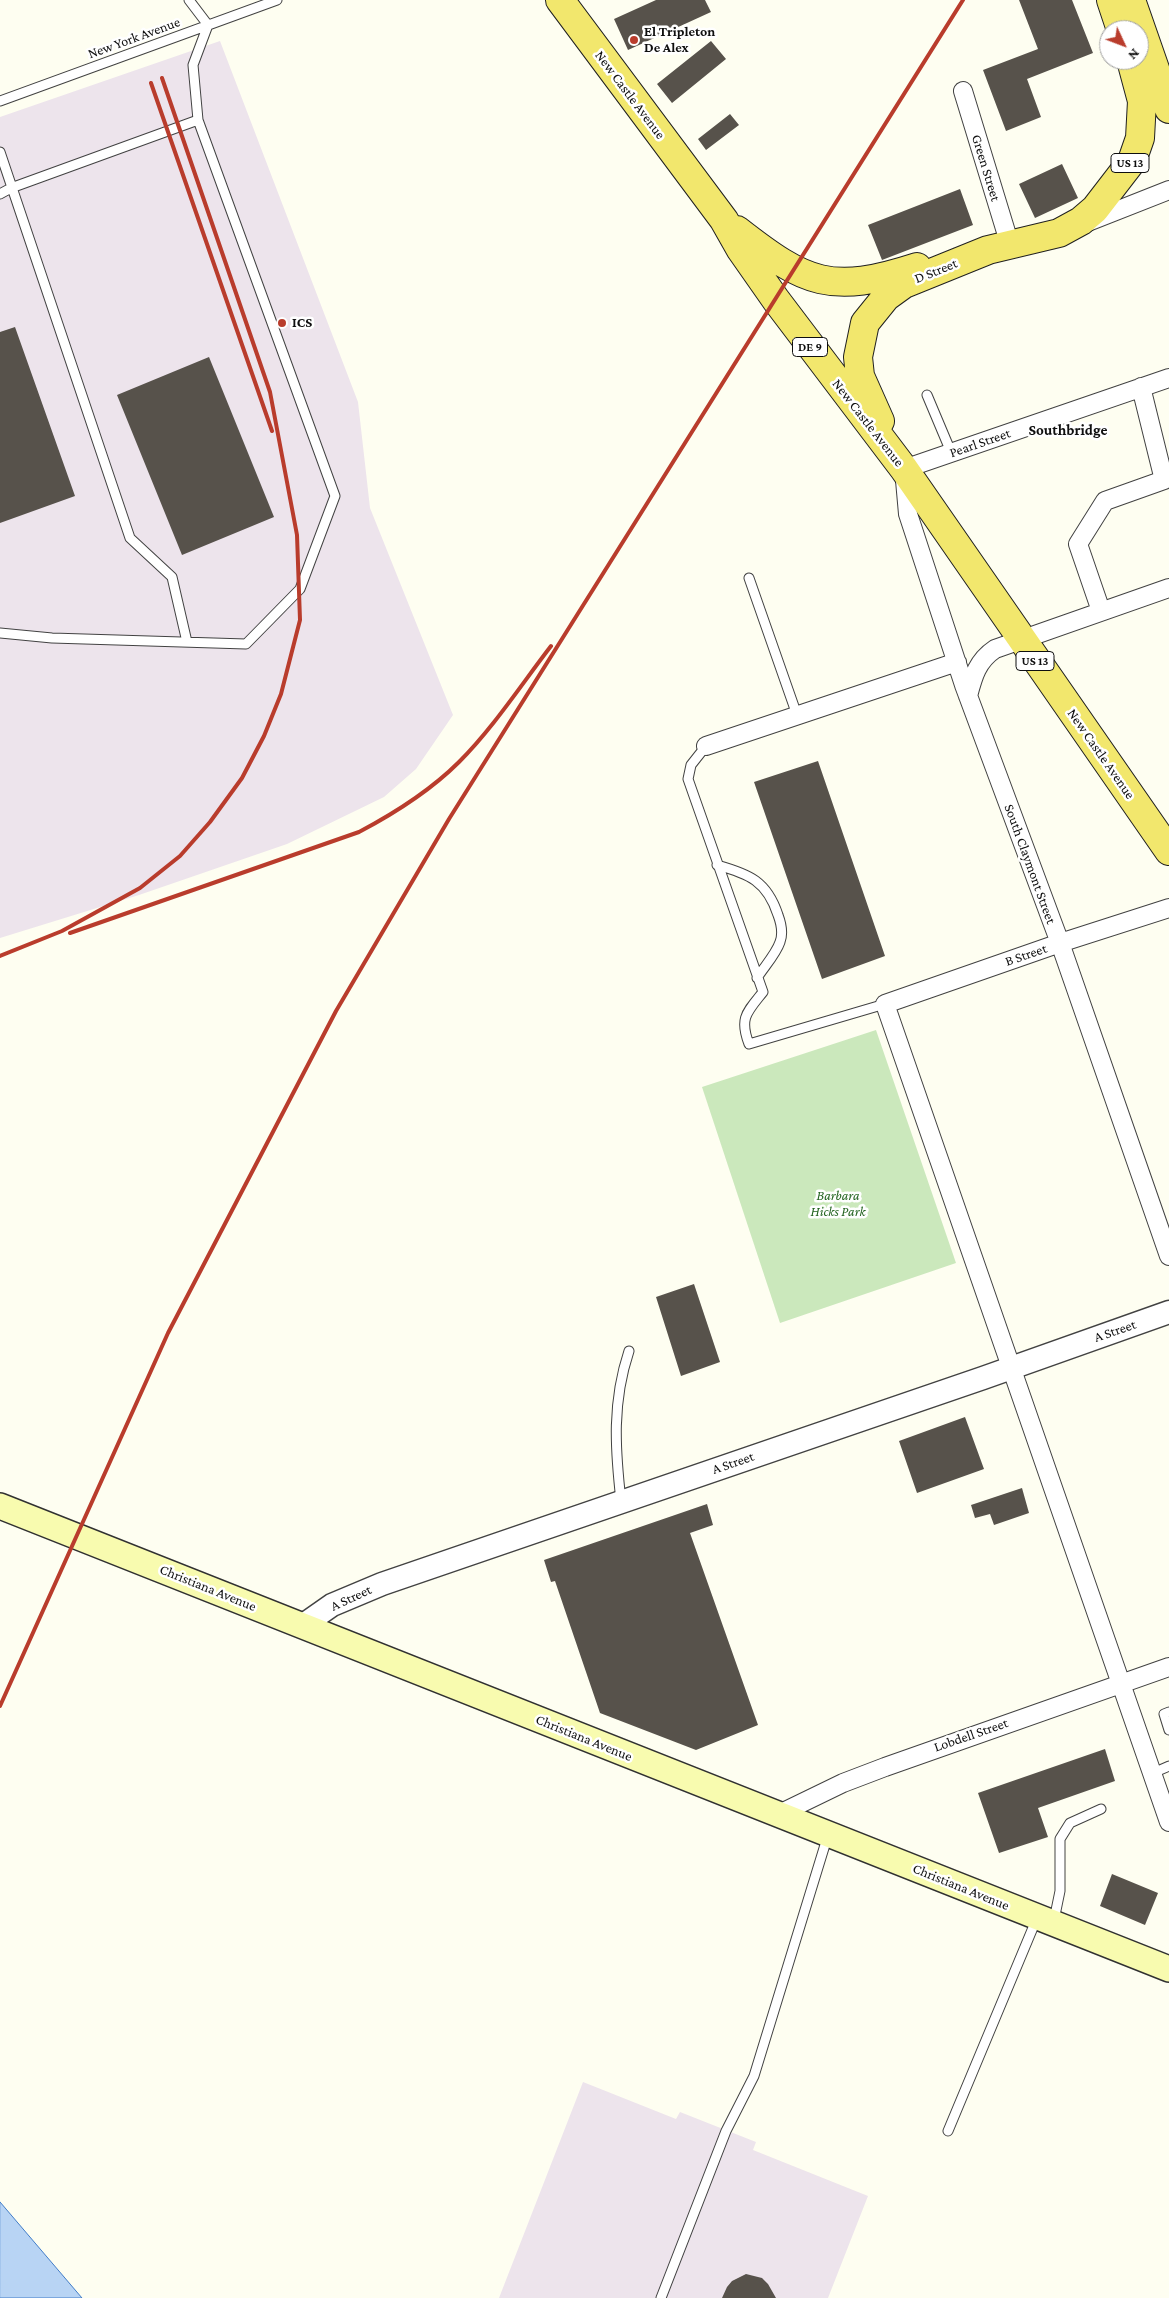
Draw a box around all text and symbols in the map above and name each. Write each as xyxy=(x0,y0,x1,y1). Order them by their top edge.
street label: New York Avenue xyxy=(86,14,182,62)
north arrow xyxy=(1099,20,1149,70)
place label: El Tripleton De Alex xyxy=(644,24,715,56)
marker: El Tripleton De Alex xyxy=(628,34,640,46)
text: N xyxy=(1125,46,1143,63)
street label: New Castle Avenue xyxy=(591,47,669,143)
street label: Green Street xyxy=(968,133,1004,203)
road number: US 13 xyxy=(1111,154,1149,172)
street label: D Street xyxy=(912,255,960,287)
place label: ICS xyxy=(292,315,312,331)
marker: ICS xyxy=(276,317,288,329)
road number: DE 9 xyxy=(792,338,828,357)
street label: New Castle Avenue xyxy=(829,376,907,470)
district label: Southbridge xyxy=(1028,421,1108,439)
street label: Pearl Street xyxy=(947,425,1013,461)
road number: US 13 xyxy=(1016,651,1054,670)
street label: New Castle Avenue xyxy=(1064,705,1138,803)
street label: South Claymont Street xyxy=(1001,802,1059,926)
street label: B Street xyxy=(1003,940,1049,970)
park label: Barbara Hicks Park xyxy=(810,1188,866,1220)
street label: A Street xyxy=(1092,1316,1138,1346)
street label: A Street xyxy=(710,1448,756,1478)
street label: Christiana Avenue xyxy=(157,1561,259,1615)
street label: A Street xyxy=(328,1581,374,1615)
street label: Christiana Avenue xyxy=(533,1711,635,1765)
street label: Lobdell Street xyxy=(932,1714,1010,1756)
street label: Christiana Avenue xyxy=(910,1860,1012,1914)

